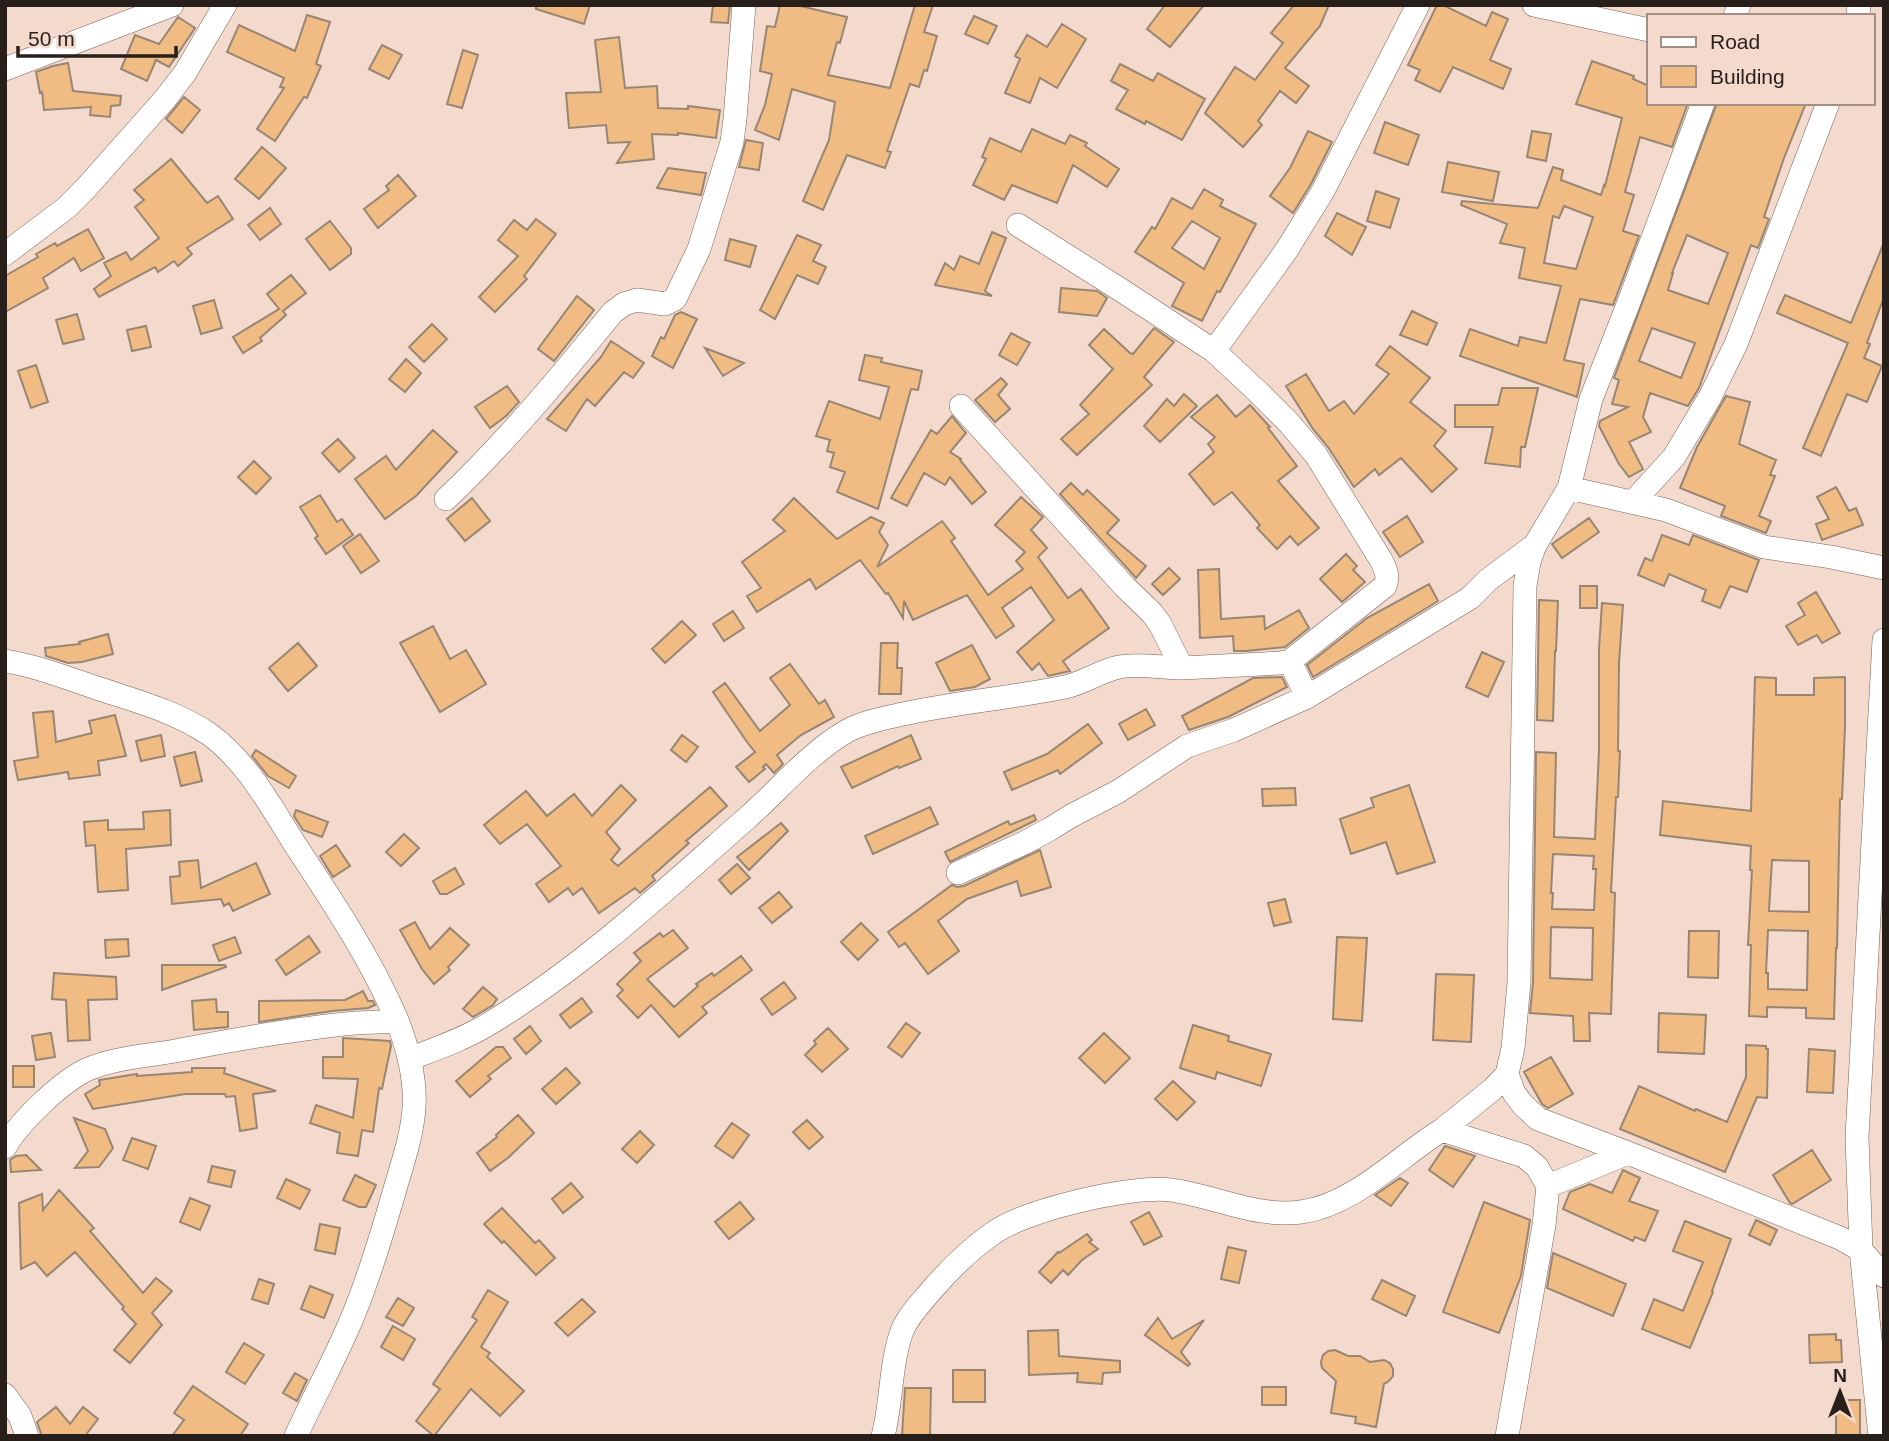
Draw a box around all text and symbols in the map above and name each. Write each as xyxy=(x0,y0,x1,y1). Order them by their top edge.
scale bar xyxy=(18,14,175,58)
legend xyxy=(1647,14,1875,105)
text: 50 m xyxy=(28,27,75,50)
text: Road xyxy=(1710,30,1760,53)
text: Building xyxy=(1710,65,1785,88)
north arrow xyxy=(1805,1357,1875,1427)
text: N xyxy=(1833,1365,1847,1386)

